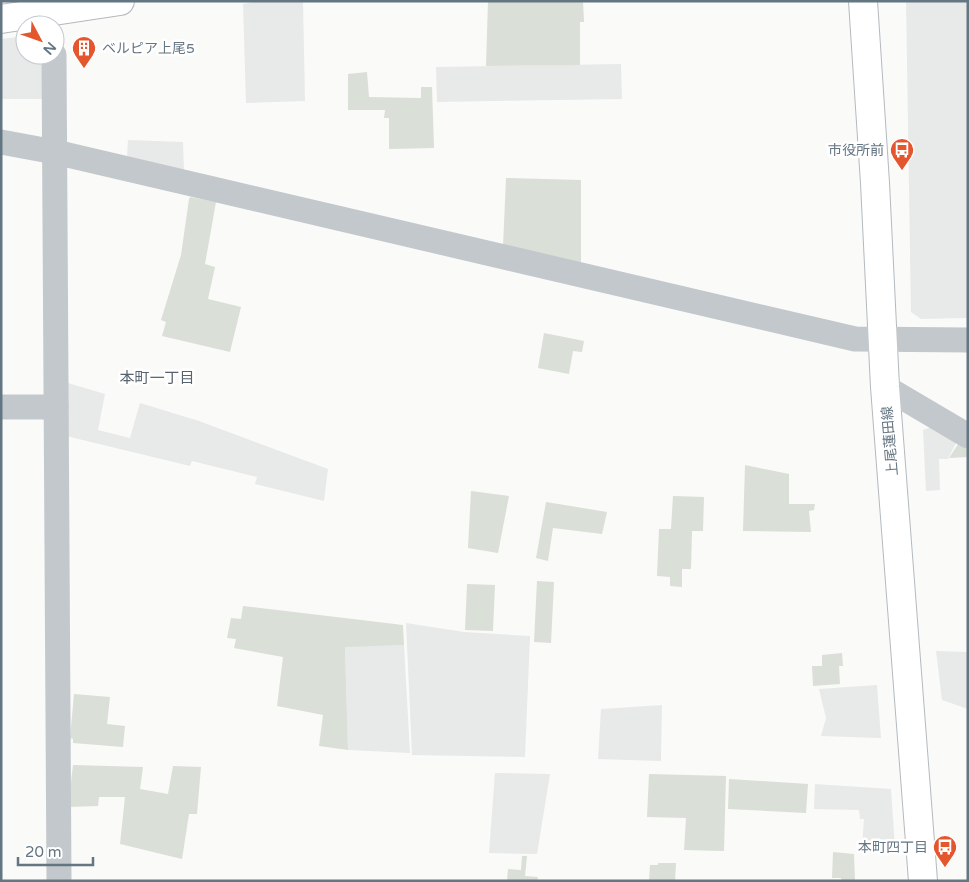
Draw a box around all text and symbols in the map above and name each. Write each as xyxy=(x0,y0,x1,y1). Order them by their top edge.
north arrow xyxy=(15,15,65,65)
building icon: ベルピア上尾5 xyxy=(71,35,97,69)
text: N xyxy=(39,38,60,58)
place label: ベルピア上尾5 xyxy=(102,40,195,57)
bus stop icon: 市役所前 xyxy=(889,137,915,171)
place label: 市役所前 xyxy=(828,142,884,159)
district label: 本町一丁目 xyxy=(119,369,195,387)
street label: 上尾蓮田線 xyxy=(878,405,902,477)
scale bar xyxy=(18,834,92,866)
bus stop icon: 本町四丁目 xyxy=(932,834,958,868)
place label: 本町四丁目 xyxy=(858,839,928,856)
text: 20 m xyxy=(25,843,62,861)

